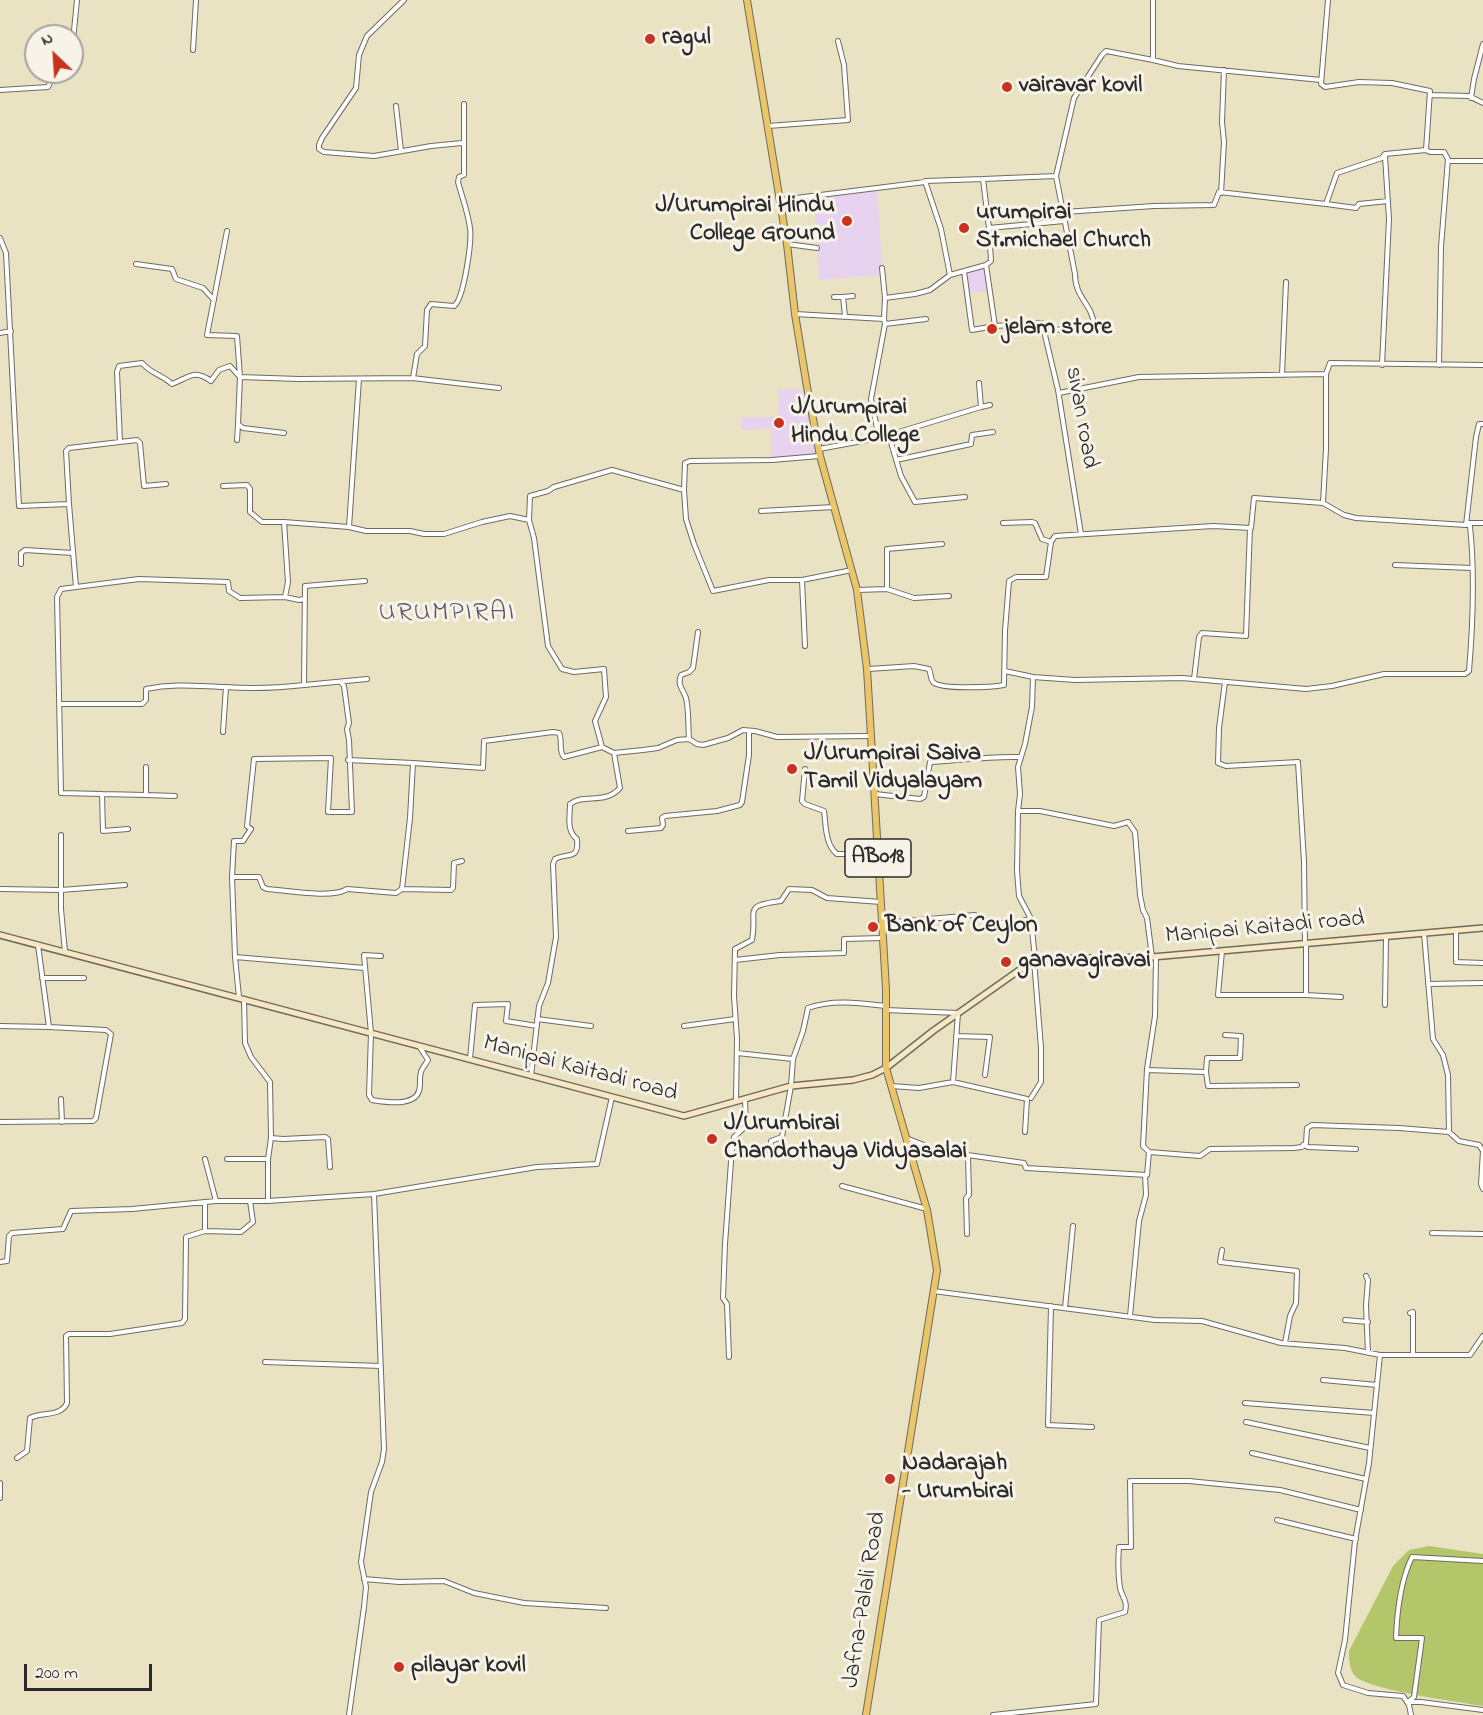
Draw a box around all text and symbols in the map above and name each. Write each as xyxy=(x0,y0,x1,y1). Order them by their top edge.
north arrow xyxy=(24,24,84,84)
place label: ragul xyxy=(662,25,711,53)
text: N xyxy=(37,26,57,53)
marker: ragul xyxy=(643,32,657,46)
place label: vairavar kovil xyxy=(1019,73,1142,101)
marker: vairavar kovil xyxy=(1000,80,1014,94)
place label: J/Urumpirai Hindu College Ground xyxy=(656,193,835,249)
place label: urumpirai St.michael Church xyxy=(976,200,1151,256)
marker: J/Urumpirai Hindu College Ground xyxy=(840,214,854,228)
marker: urumpirai St.michael Church xyxy=(957,221,971,235)
place label: jelam store xyxy=(1004,315,1112,343)
marker: jelam store xyxy=(985,322,999,336)
street label: sivan road xyxy=(1057,365,1103,471)
place label: J/Urumpirai Hindu College xyxy=(791,395,920,451)
marker: J/Urumpirai Hindu College xyxy=(772,416,786,430)
district label: URUMPIRAI xyxy=(378,599,516,631)
place label: J/Urumpirai Saiva Tamil Vidyalayam xyxy=(804,741,982,797)
marker: J/Urumpirai Saiva Tamil Vidyalayam xyxy=(785,762,799,776)
road number: AB018 xyxy=(845,839,911,877)
street label: Manipai Kaitadi road xyxy=(1164,906,1366,952)
place label: Bank of Ceylon xyxy=(885,913,1038,941)
marker: Bank of Ceylon xyxy=(866,920,880,934)
place label: ganavagiravai xyxy=(1018,948,1151,976)
marker: ganavagiravai xyxy=(999,955,1013,969)
street label: Manipai Kaitadi road xyxy=(480,1030,680,1110)
place label: J/Urumbirai Chandothaya Vidyasalai xyxy=(724,1111,967,1167)
marker: J/Urumbirai Chandothaya Vidyasalai xyxy=(705,1132,719,1146)
place label: Nadarajah - Urumbirai xyxy=(902,1451,1014,1507)
marker: Nadarajah - Urumbirai xyxy=(883,1472,897,1486)
street label: Jafna-Palali Road xyxy=(838,1510,894,1690)
scale bar xyxy=(27,1652,154,1690)
place label: pilayar kovil xyxy=(411,1653,526,1681)
marker: pilayar kovil xyxy=(392,1660,406,1674)
text: 200 m xyxy=(35,1661,78,1687)

